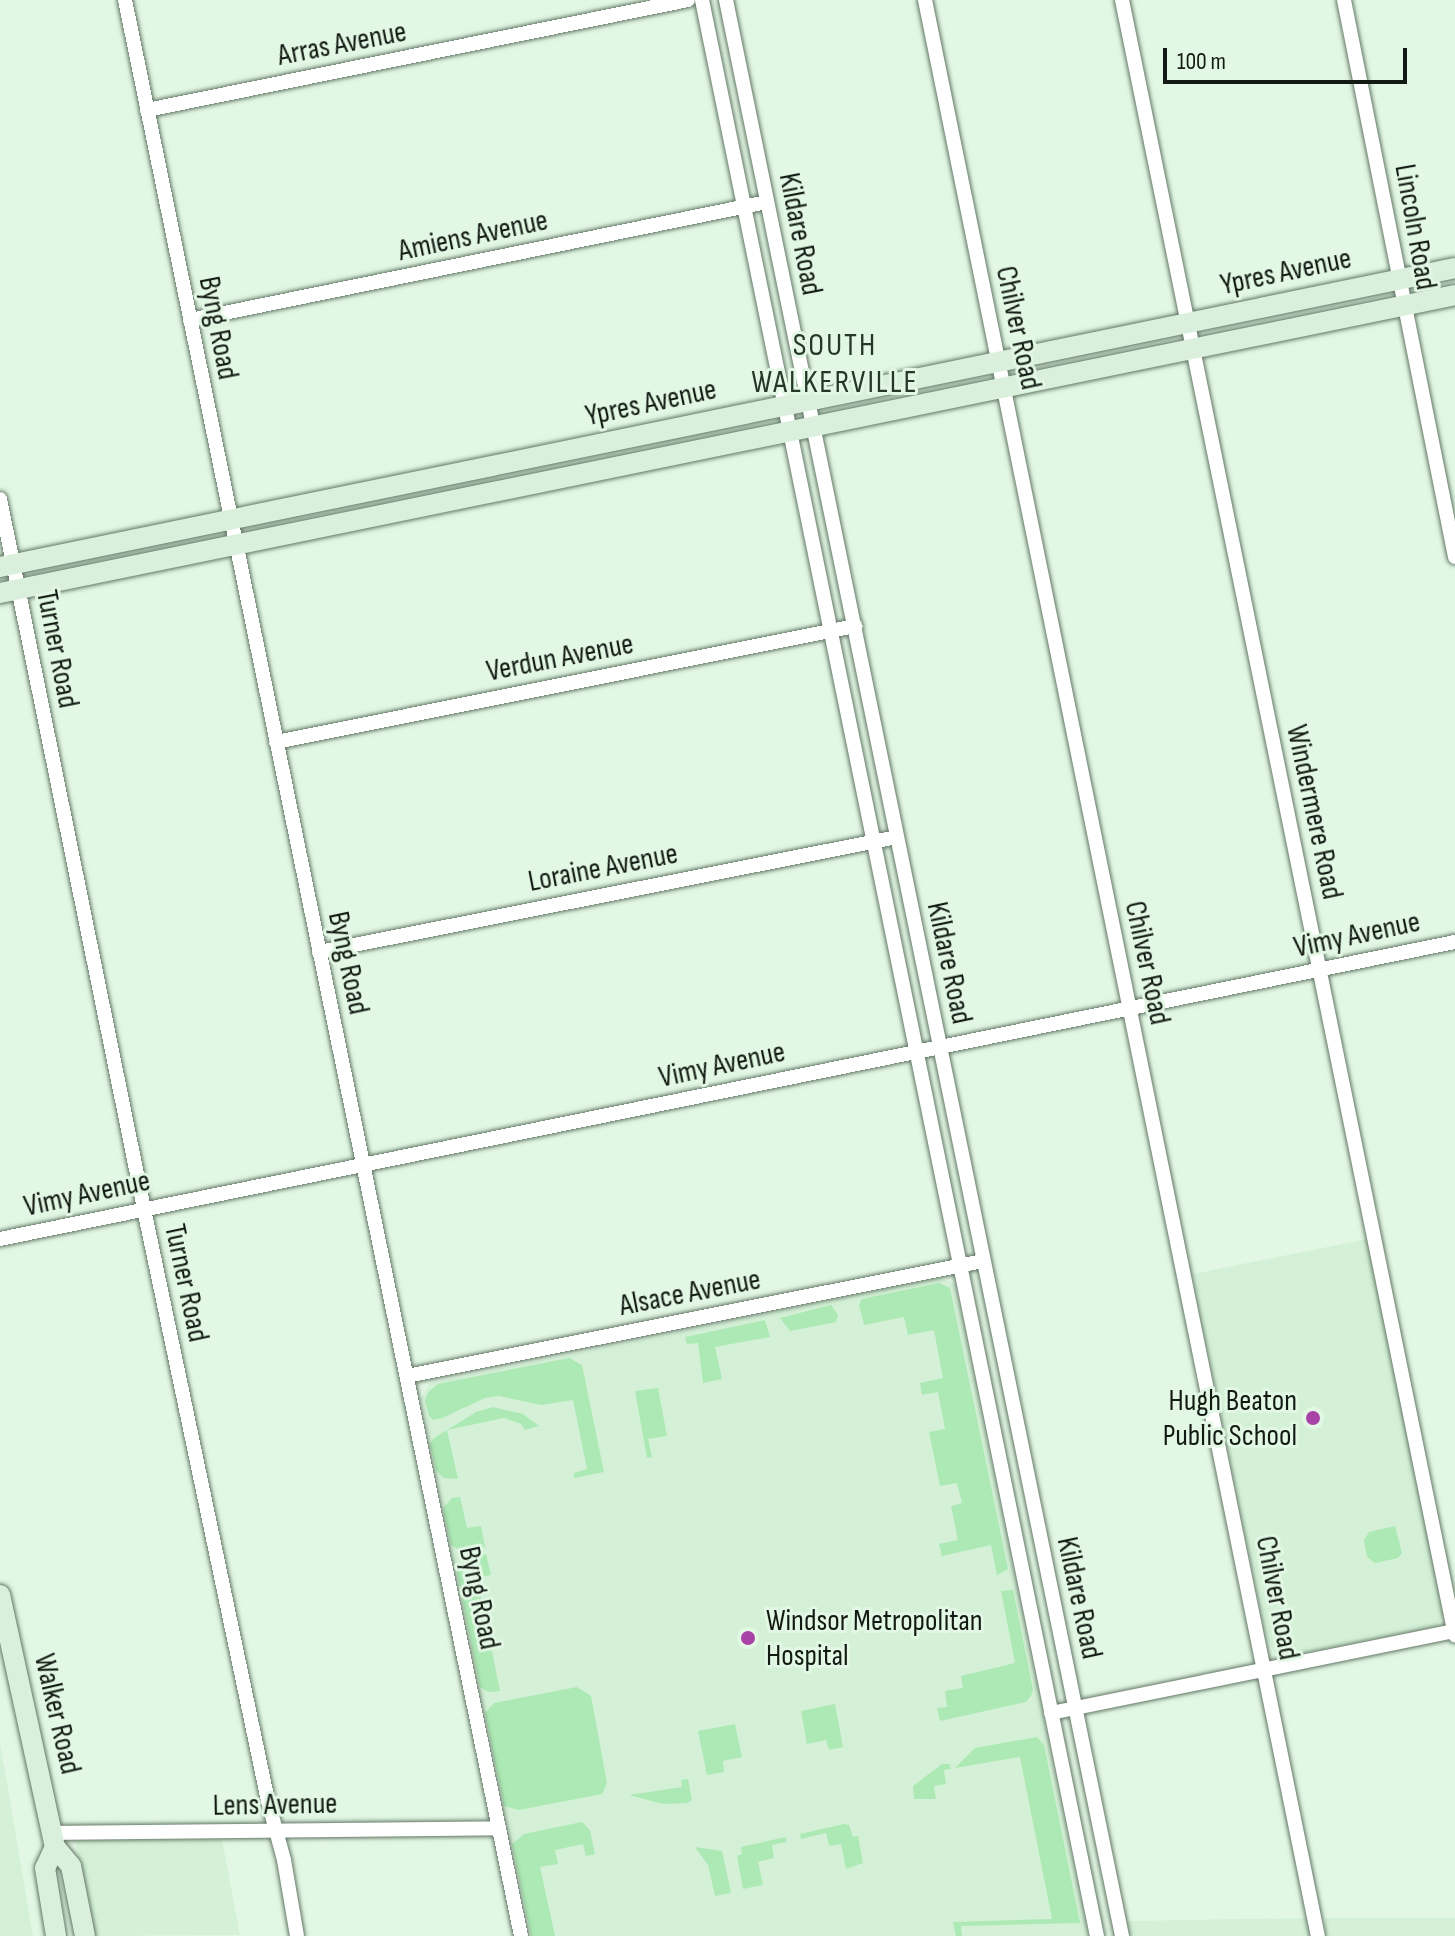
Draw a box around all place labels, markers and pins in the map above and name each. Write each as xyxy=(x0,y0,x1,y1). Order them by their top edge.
place label: Hugh Beaton Public School xyxy=(1163,1383,1297,1454)
marker: Hugh Beaton Public School xyxy=(1304,1409,1322,1427)
place label: Windsor Metropolitan Hospital xyxy=(766,1603,983,1674)
marker: Windsor Metropolitan Hospital xyxy=(737,1627,759,1649)

